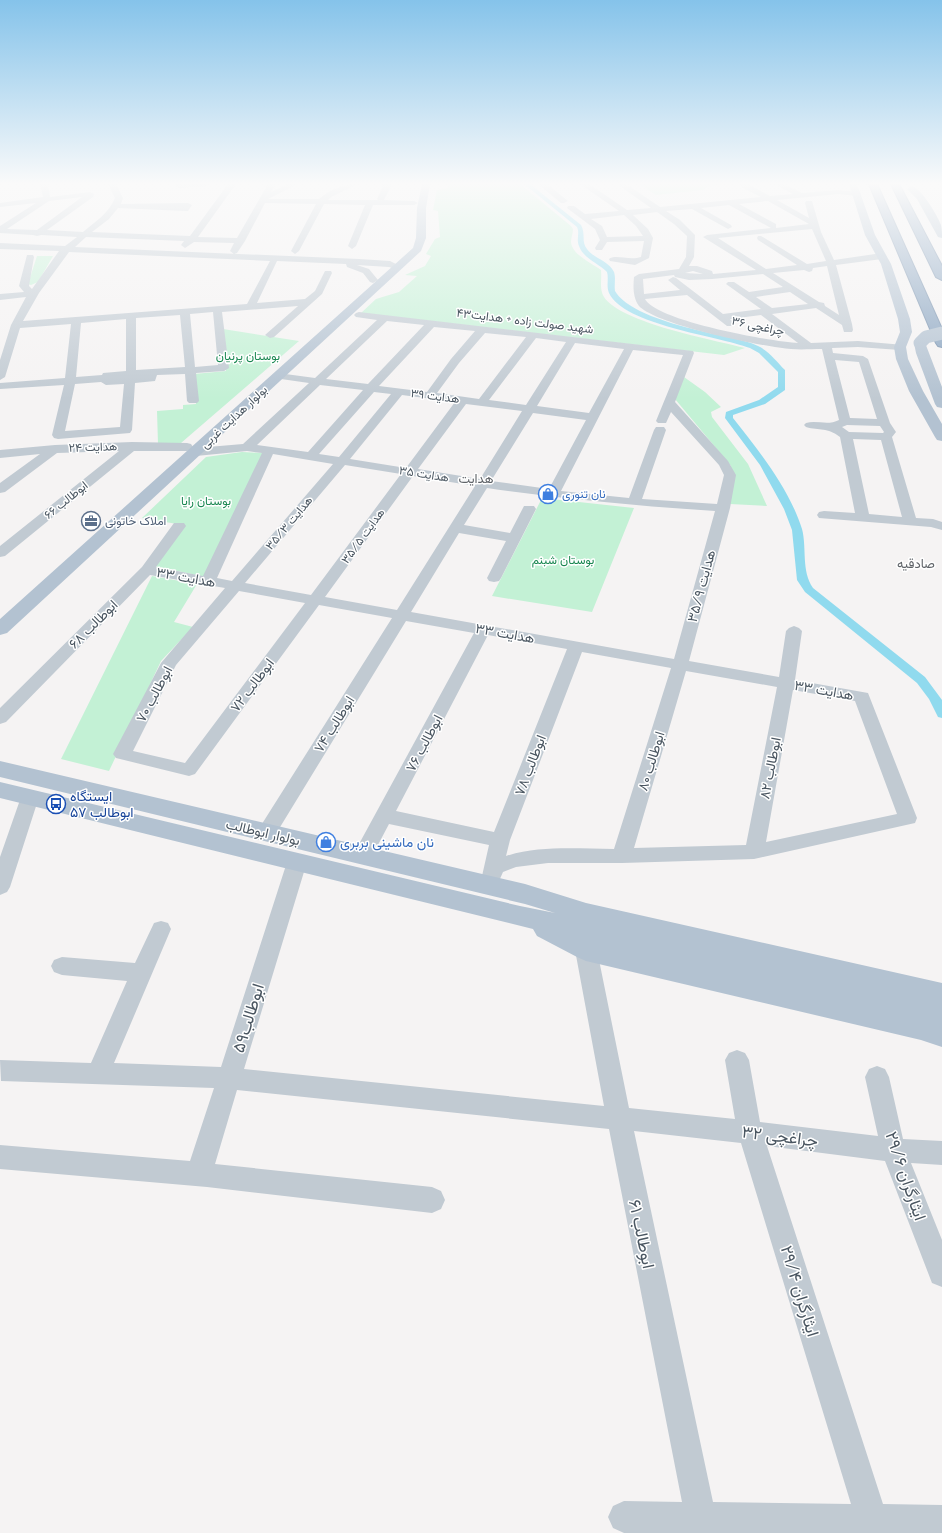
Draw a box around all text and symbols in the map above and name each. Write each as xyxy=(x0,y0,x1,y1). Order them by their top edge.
street label: شهید صولت زاده + هدایت۴۳ xyxy=(456,306,594,337)
street label: چراغچی ۳۶ xyxy=(730,314,786,339)
park label: بوستان پرنیان xyxy=(216,349,280,364)
street label: بولوار هدایت غربی xyxy=(198,383,271,452)
street label: هدایت ۳۹ xyxy=(410,386,460,406)
street label: هدایت ۲۴ xyxy=(68,439,118,455)
street label: هدایت ۳۵ xyxy=(398,463,450,485)
district label: هدایت xyxy=(458,471,494,486)
street label: ابوطالب ۶۶ xyxy=(41,478,91,523)
shop icon: نان تنوری xyxy=(537,483,559,505)
place label: نان تنوری xyxy=(562,487,606,502)
street label: هدایت ۳۵/۳ xyxy=(263,493,315,553)
park label: بوستان رایا xyxy=(181,494,231,509)
street label: هدایت ۳۵/۵ xyxy=(338,506,388,566)
office icon: املاک خاتونی xyxy=(80,510,102,532)
place label: املاک خاتونی xyxy=(105,514,166,529)
street label: هدایت ۳۵/۹ xyxy=(684,548,718,624)
park label: بوستان شبنم xyxy=(532,553,594,568)
district label: صادقیه xyxy=(897,556,935,571)
street label: هدایت ۳۳ xyxy=(155,564,217,590)
street label: ابوطالب ۶۸ xyxy=(65,596,121,652)
street label: هدایت ۳۳ xyxy=(474,620,536,646)
street label: ابوطالب ۷۲ xyxy=(227,655,278,715)
street label: ابوطالب ۷۰ xyxy=(133,663,176,725)
street label: هدایت ۳۳ xyxy=(793,677,855,703)
street label: ابوطالب ۷۴ xyxy=(310,693,358,756)
street label: ابوطالب ۷۶ xyxy=(402,712,447,775)
street label: ابوطالب ۸۰ xyxy=(634,729,669,793)
street label: ابوطالب ۷۸ xyxy=(511,732,550,798)
street label: ابوطالب ۸۲ xyxy=(756,736,785,800)
place label: ایستگاه ابوطالب ۵۷ xyxy=(70,788,134,821)
bus stop icon: ایستگاه ابوطالب ۵۷ xyxy=(45,793,67,815)
street label: بولوار ابوطالب xyxy=(224,816,302,849)
shop icon: نان ماشینی بربری xyxy=(315,831,337,853)
place label: نان ماشینی بربری xyxy=(340,834,434,851)
street label: ابوطالب۵۹ xyxy=(228,981,269,1055)
street label: چراغچی ۳۲ xyxy=(740,1121,819,1153)
street label: ایثارگران ۲۹/۶ xyxy=(880,1129,931,1223)
street label: ابوطالب ۶۱ xyxy=(624,1198,659,1271)
street label: ایثارگران ۲۹/۴ xyxy=(776,1243,823,1339)

